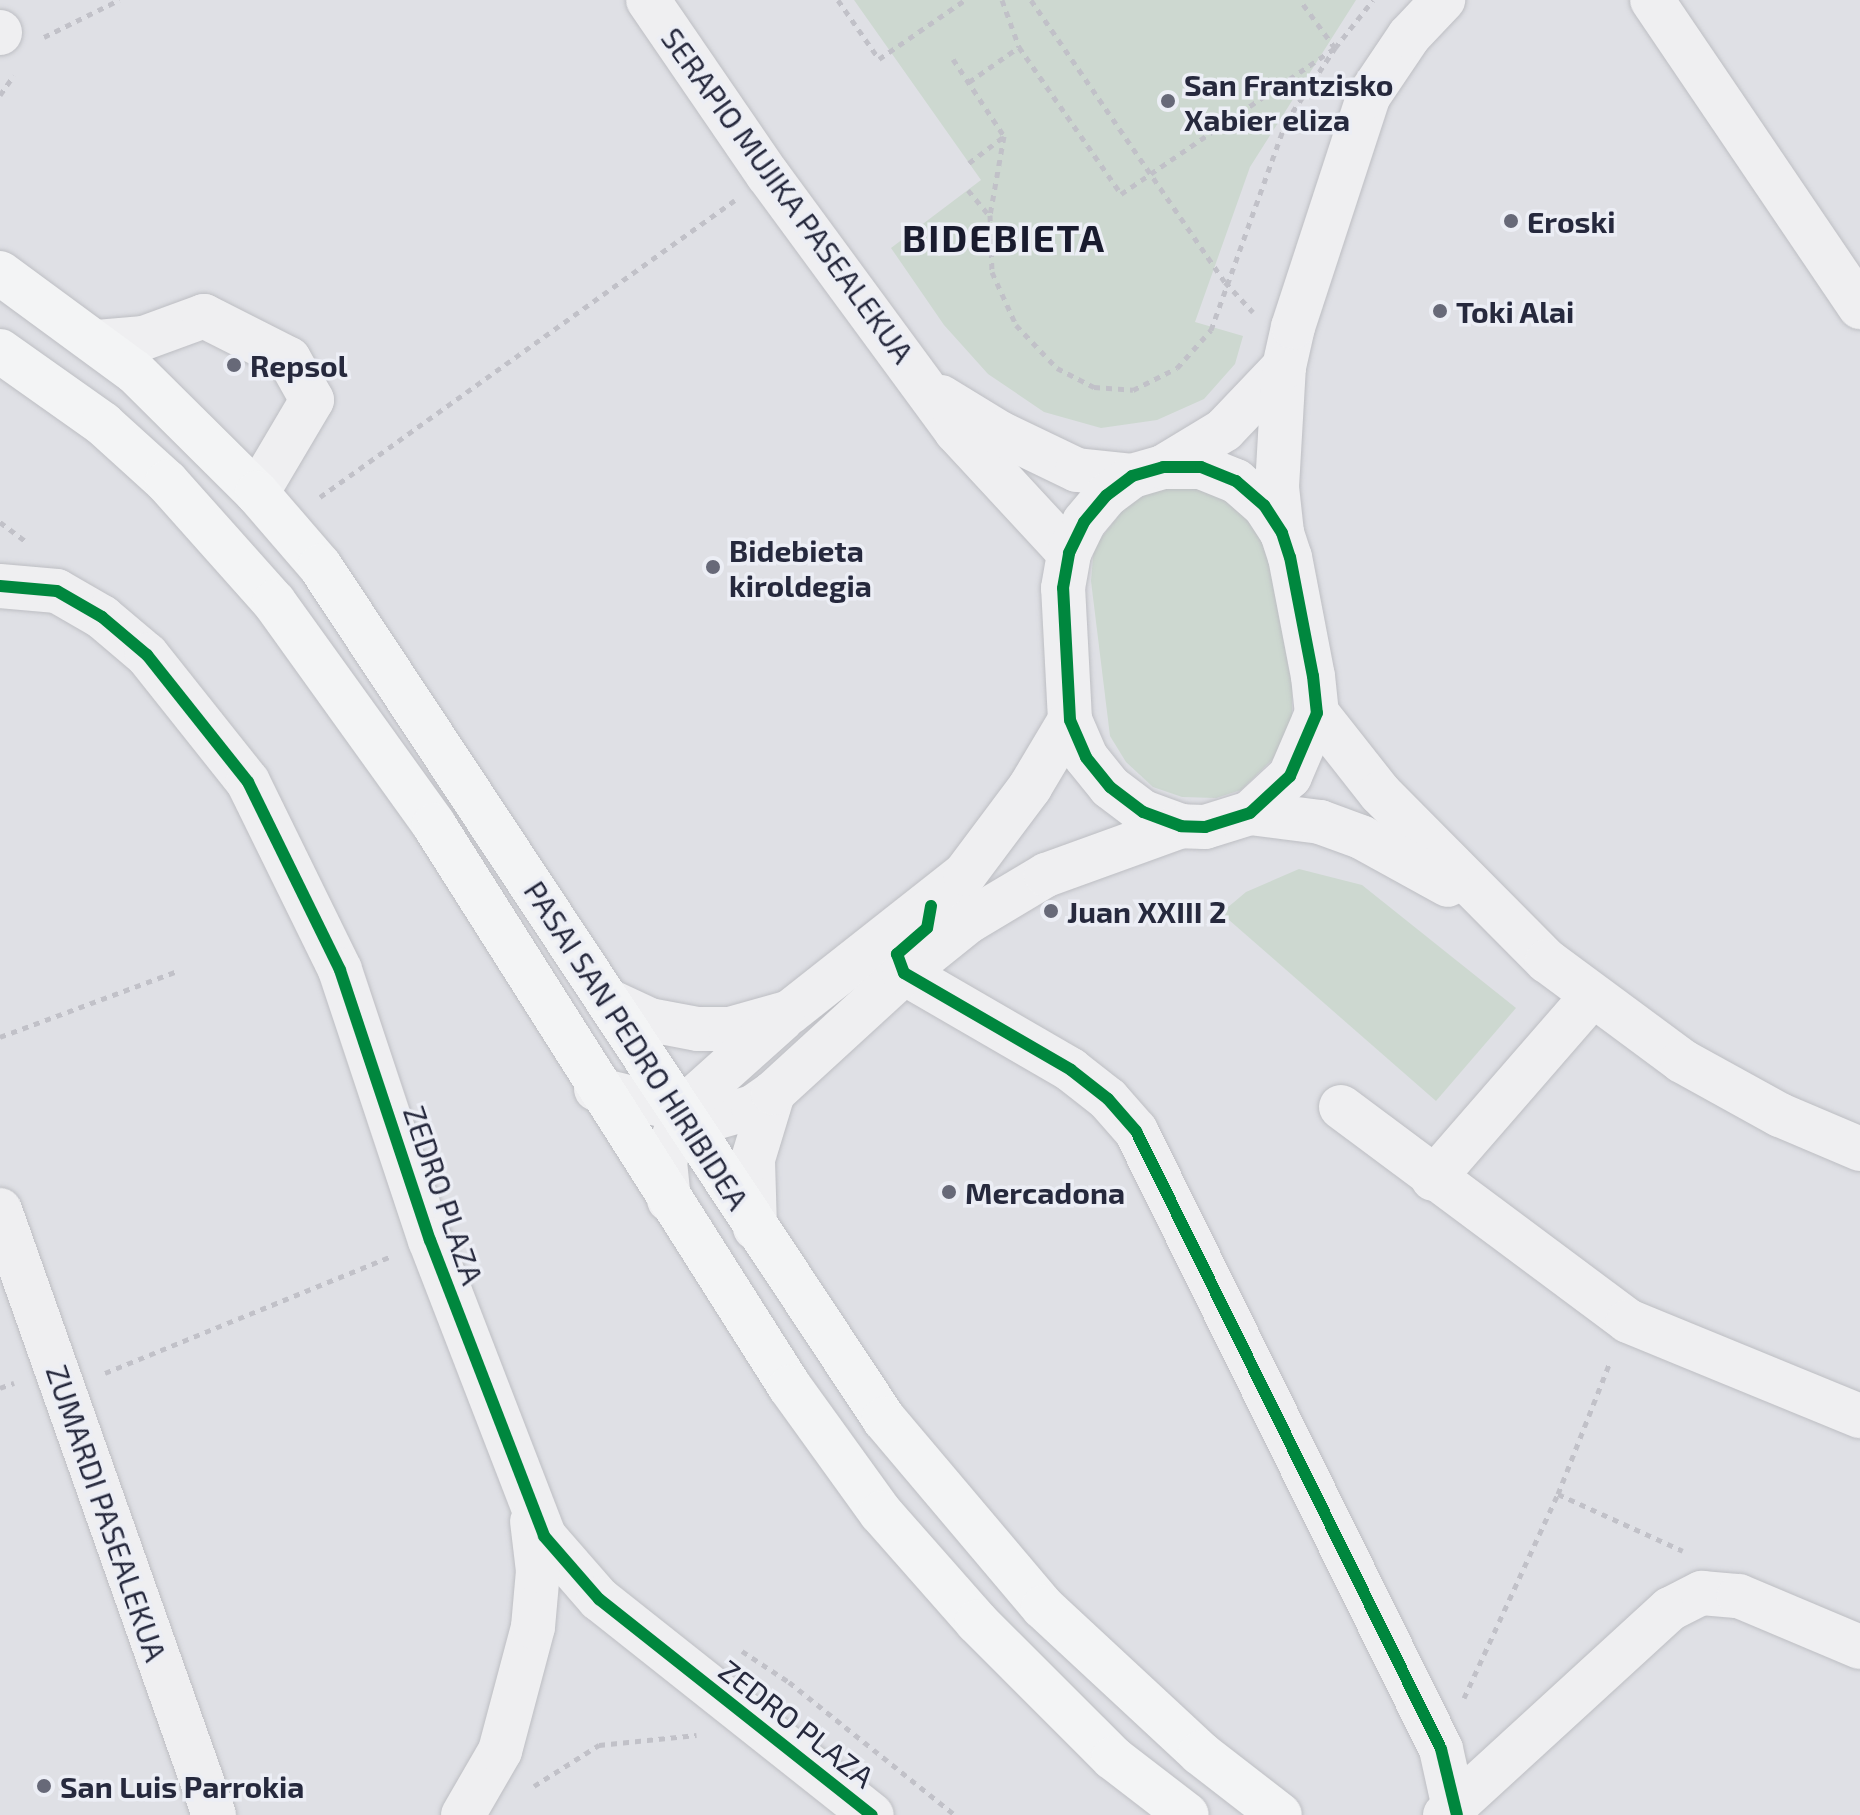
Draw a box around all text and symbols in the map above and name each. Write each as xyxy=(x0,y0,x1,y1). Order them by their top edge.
street label: SERAPIO MUJIKA PASEALEKUA xyxy=(654,20,922,370)
place label: San Frantzisko Xabier eliza xyxy=(1184,66,1394,136)
marker: San Frantzisko Xabier eliza xyxy=(1159,92,1177,110)
place label: Eroski xyxy=(1527,203,1616,239)
marker: Eroski xyxy=(1502,212,1520,230)
district label: BIDEBIETA xyxy=(902,215,1106,261)
place label: Toki Alai xyxy=(1456,293,1575,329)
marker: Toki Alai xyxy=(1431,302,1449,320)
place label: Repsol xyxy=(250,347,348,383)
marker: Repsol xyxy=(225,356,243,374)
place label: Bidebieta kiroldegia xyxy=(729,532,872,602)
marker: Bidebieta kiroldegia xyxy=(704,558,722,576)
street label: PASAI SAN PEDRO HIRIBIDEA xyxy=(517,874,757,1216)
place label: Juan XXIII 2 xyxy=(1067,893,1226,929)
marker: Juan XXIII 2 xyxy=(1042,902,1060,920)
street label: ZEDRO PLAZA xyxy=(397,1101,491,1289)
place label: Mercadona xyxy=(965,1174,1125,1210)
marker: Mercadona xyxy=(940,1183,958,1201)
street label: ZUMARDI PASEALEKUA xyxy=(39,1360,175,1666)
street label: ZEDRO PLAZA xyxy=(712,1651,882,1795)
place label: San Luis Parrokia xyxy=(60,1768,304,1804)
marker: San Luis Parrokia xyxy=(35,1777,53,1795)

